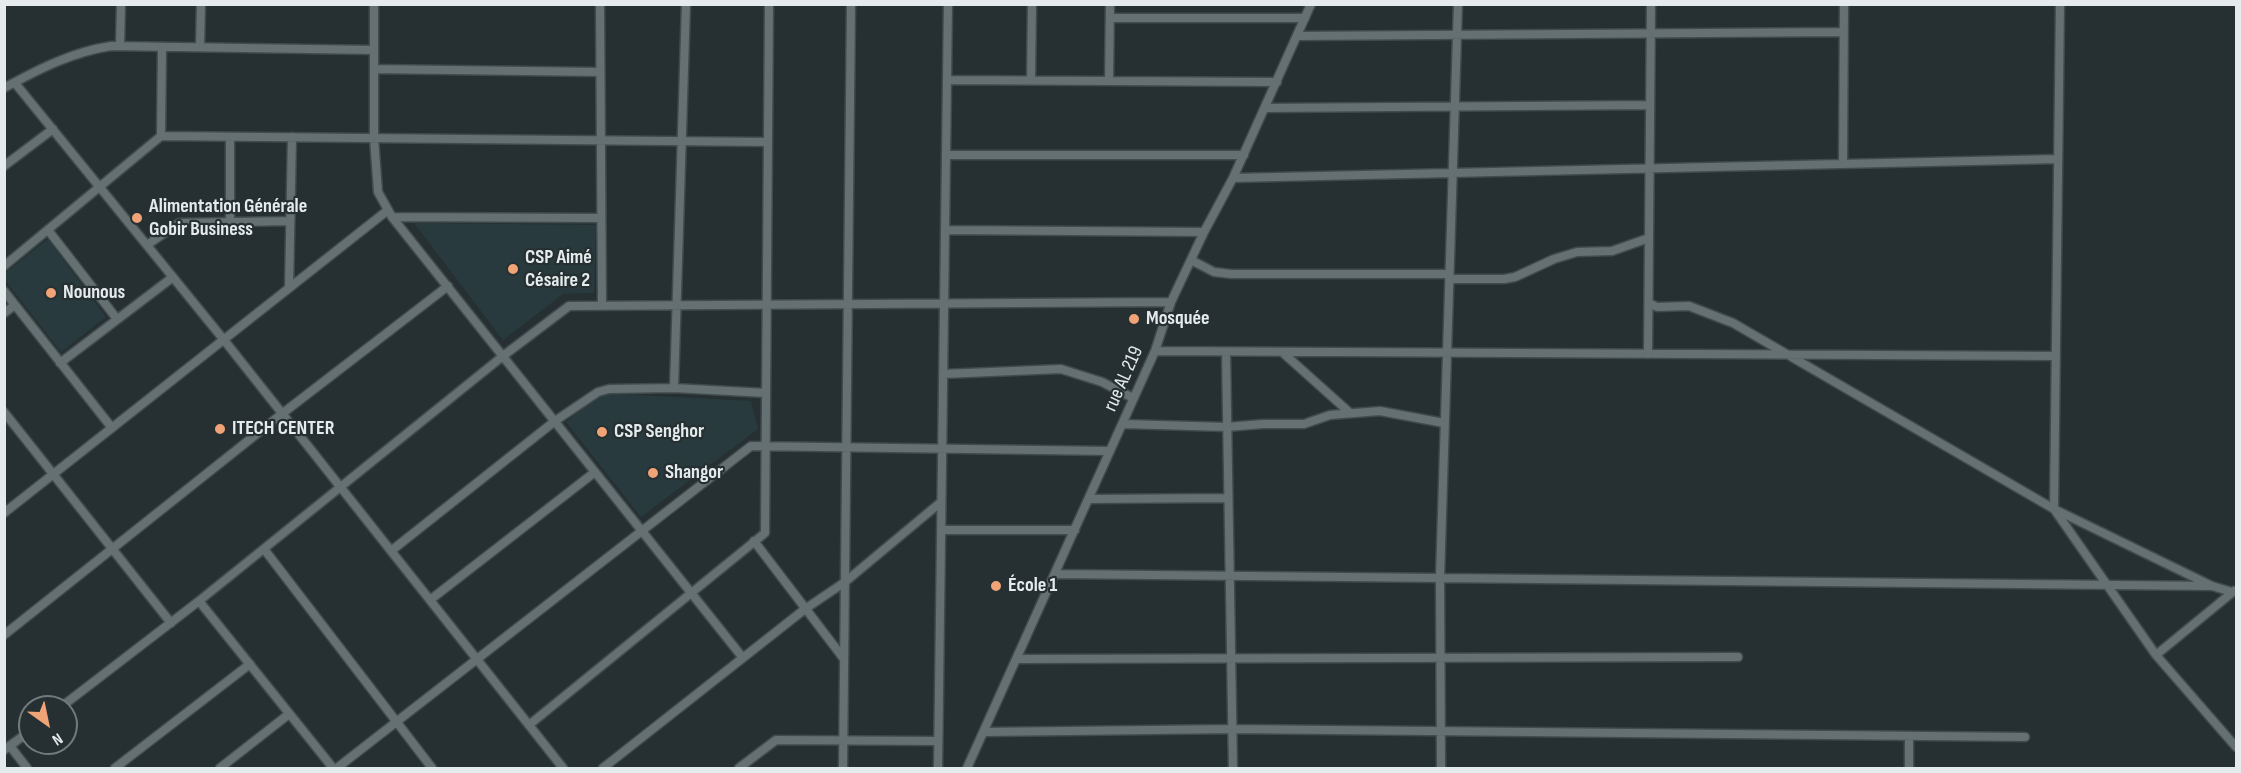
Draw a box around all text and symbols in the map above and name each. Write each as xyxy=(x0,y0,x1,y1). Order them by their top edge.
place label: Alimentation Générale Gobir Business xyxy=(149,195,307,242)
marker: Alimentation Générale Gobir Business xyxy=(130,211,144,225)
place label: CSP Aimé Césaire 2 xyxy=(525,246,592,293)
marker: CSP Aimé Césaire 2 xyxy=(506,262,520,276)
place label: Nounous xyxy=(63,281,125,305)
marker: Nounous xyxy=(44,286,58,300)
place label: Mosquée xyxy=(1146,307,1210,331)
marker: Mosquée xyxy=(1127,312,1141,326)
street label: rue AL 219 xyxy=(1099,343,1149,415)
place label: ITECH CENTER xyxy=(232,417,334,441)
place label: CSP Senghor xyxy=(614,420,704,444)
marker: ITECH CENTER xyxy=(213,422,227,436)
marker: CSP Senghor xyxy=(595,425,609,439)
place label: Shangor xyxy=(665,461,723,485)
marker: Shangor xyxy=(646,466,660,480)
place label: École 1 xyxy=(1008,574,1057,598)
marker: École 1 xyxy=(989,579,1003,593)
north arrow xyxy=(18,695,78,755)
text: N xyxy=(48,729,66,749)

